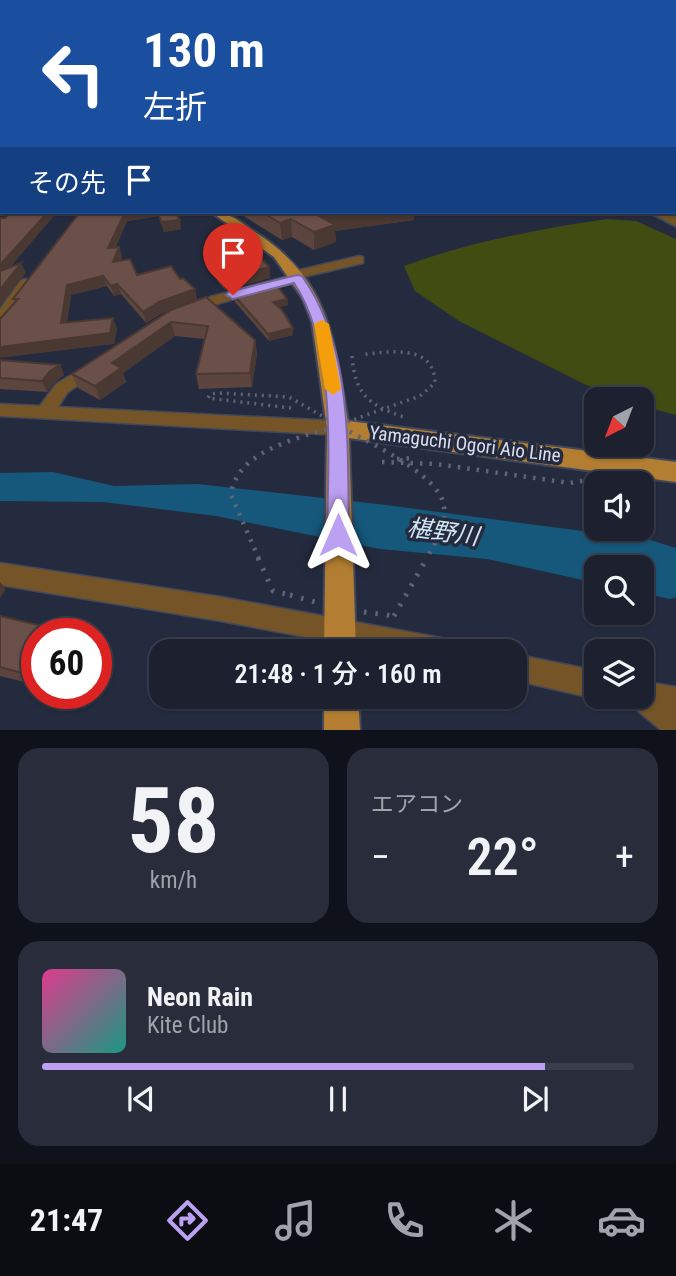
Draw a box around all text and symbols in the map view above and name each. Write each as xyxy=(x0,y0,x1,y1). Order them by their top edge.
text: 130 m xyxy=(143,22,265,79)
icon: left xyxy=(28,28,119,119)
text: 左折 xyxy=(143,88,207,126)
icon: arrive xyxy=(120,161,158,199)
text: その先 xyxy=(28,168,106,198)
pin xyxy=(203,223,263,295)
icon: arrive xyxy=(214,234,252,272)
north arrow xyxy=(584,387,654,457)
map controls xyxy=(584,387,654,709)
street label: Yamaguchi Ogori Aio Line xyxy=(368,421,562,467)
button: sound xyxy=(584,471,654,541)
position arrow xyxy=(301,498,375,572)
water label: 椹野川 xyxy=(405,513,484,551)
button: search xyxy=(584,555,654,625)
speed limit sign: 60 xyxy=(21,618,112,709)
button: layers xyxy=(584,639,654,709)
text: 21:48 · 1 分 · 160 m xyxy=(234,659,442,689)
text: 58 xyxy=(128,768,219,874)
text: エアコン xyxy=(371,791,463,818)
text: 22° xyxy=(466,827,539,888)
text: − xyxy=(371,835,390,879)
text: + xyxy=(615,835,634,879)
text: km/h xyxy=(150,867,197,894)
text: Neon Rain xyxy=(147,982,253,1012)
text: Kite Club xyxy=(147,1012,228,1039)
icon: previous xyxy=(122,1080,160,1118)
icon: pause xyxy=(319,1080,357,1118)
icon: next xyxy=(516,1080,554,1118)
icon: directions xyxy=(163,1196,212,1245)
icon: music xyxy=(271,1196,320,1245)
icon: phone xyxy=(380,1196,429,1245)
icon: climate xyxy=(489,1196,538,1245)
icon: car xyxy=(597,1196,646,1245)
text: 21:47 xyxy=(30,1201,103,1239)

